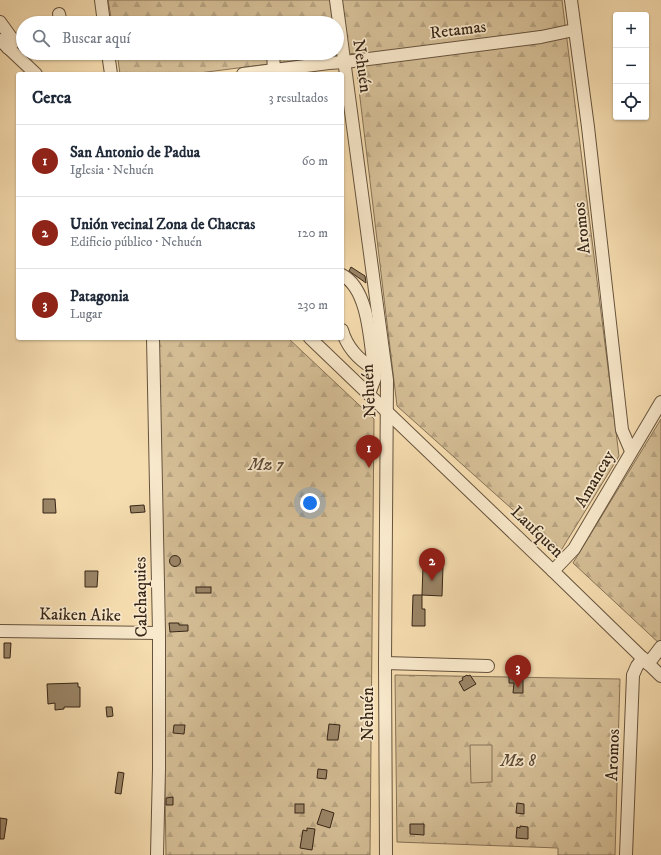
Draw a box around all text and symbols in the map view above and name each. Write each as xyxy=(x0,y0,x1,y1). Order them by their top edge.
map controls xyxy=(613,12,649,120)
button: + xyxy=(613,12,649,48)
search box xyxy=(16,16,344,60)
street label: Retamas xyxy=(429,16,488,44)
icon: search xyxy=(30,27,52,49)
text: Buscar aquí xyxy=(62,29,130,48)
street label: Nehuén xyxy=(347,38,377,94)
button: − xyxy=(613,48,649,84)
button: locate xyxy=(613,84,649,120)
text: Cerca xyxy=(32,87,71,109)
text: 3 resultados xyxy=(269,90,328,106)
text: San Antonio de Padua xyxy=(70,143,200,162)
text: 1 xyxy=(43,153,47,169)
text: 60 m xyxy=(302,153,328,169)
text: Iglesia · Nehuén xyxy=(70,162,154,178)
street label: Aromos xyxy=(568,201,596,255)
text: Unión vecinal Zona de Chacras xyxy=(70,215,255,234)
text: 2 xyxy=(42,225,48,241)
text: 120 m xyxy=(297,225,328,241)
text: Edificio público · Nehuén xyxy=(70,234,202,250)
text: Patagonia xyxy=(70,287,129,306)
text: 3 xyxy=(43,297,47,313)
text: 230 m xyxy=(297,297,328,313)
text: Lugar xyxy=(70,306,102,322)
street label: Nehuén xyxy=(357,364,381,418)
pin: 1 xyxy=(356,435,382,468)
street label: Amancay xyxy=(570,446,621,511)
park label: Mz 7 xyxy=(248,454,284,476)
your location xyxy=(300,493,320,513)
street label: Laufquen xyxy=(506,501,568,563)
pin: 2 xyxy=(419,548,445,581)
street label: Calchaquies xyxy=(129,556,153,638)
street label: Kaiken Aike xyxy=(39,603,121,627)
pin: 3 xyxy=(505,655,531,688)
street label: Nehuén xyxy=(357,687,379,741)
street label: Aromos xyxy=(601,728,625,781)
park label: Mz 8 xyxy=(499,750,536,772)

